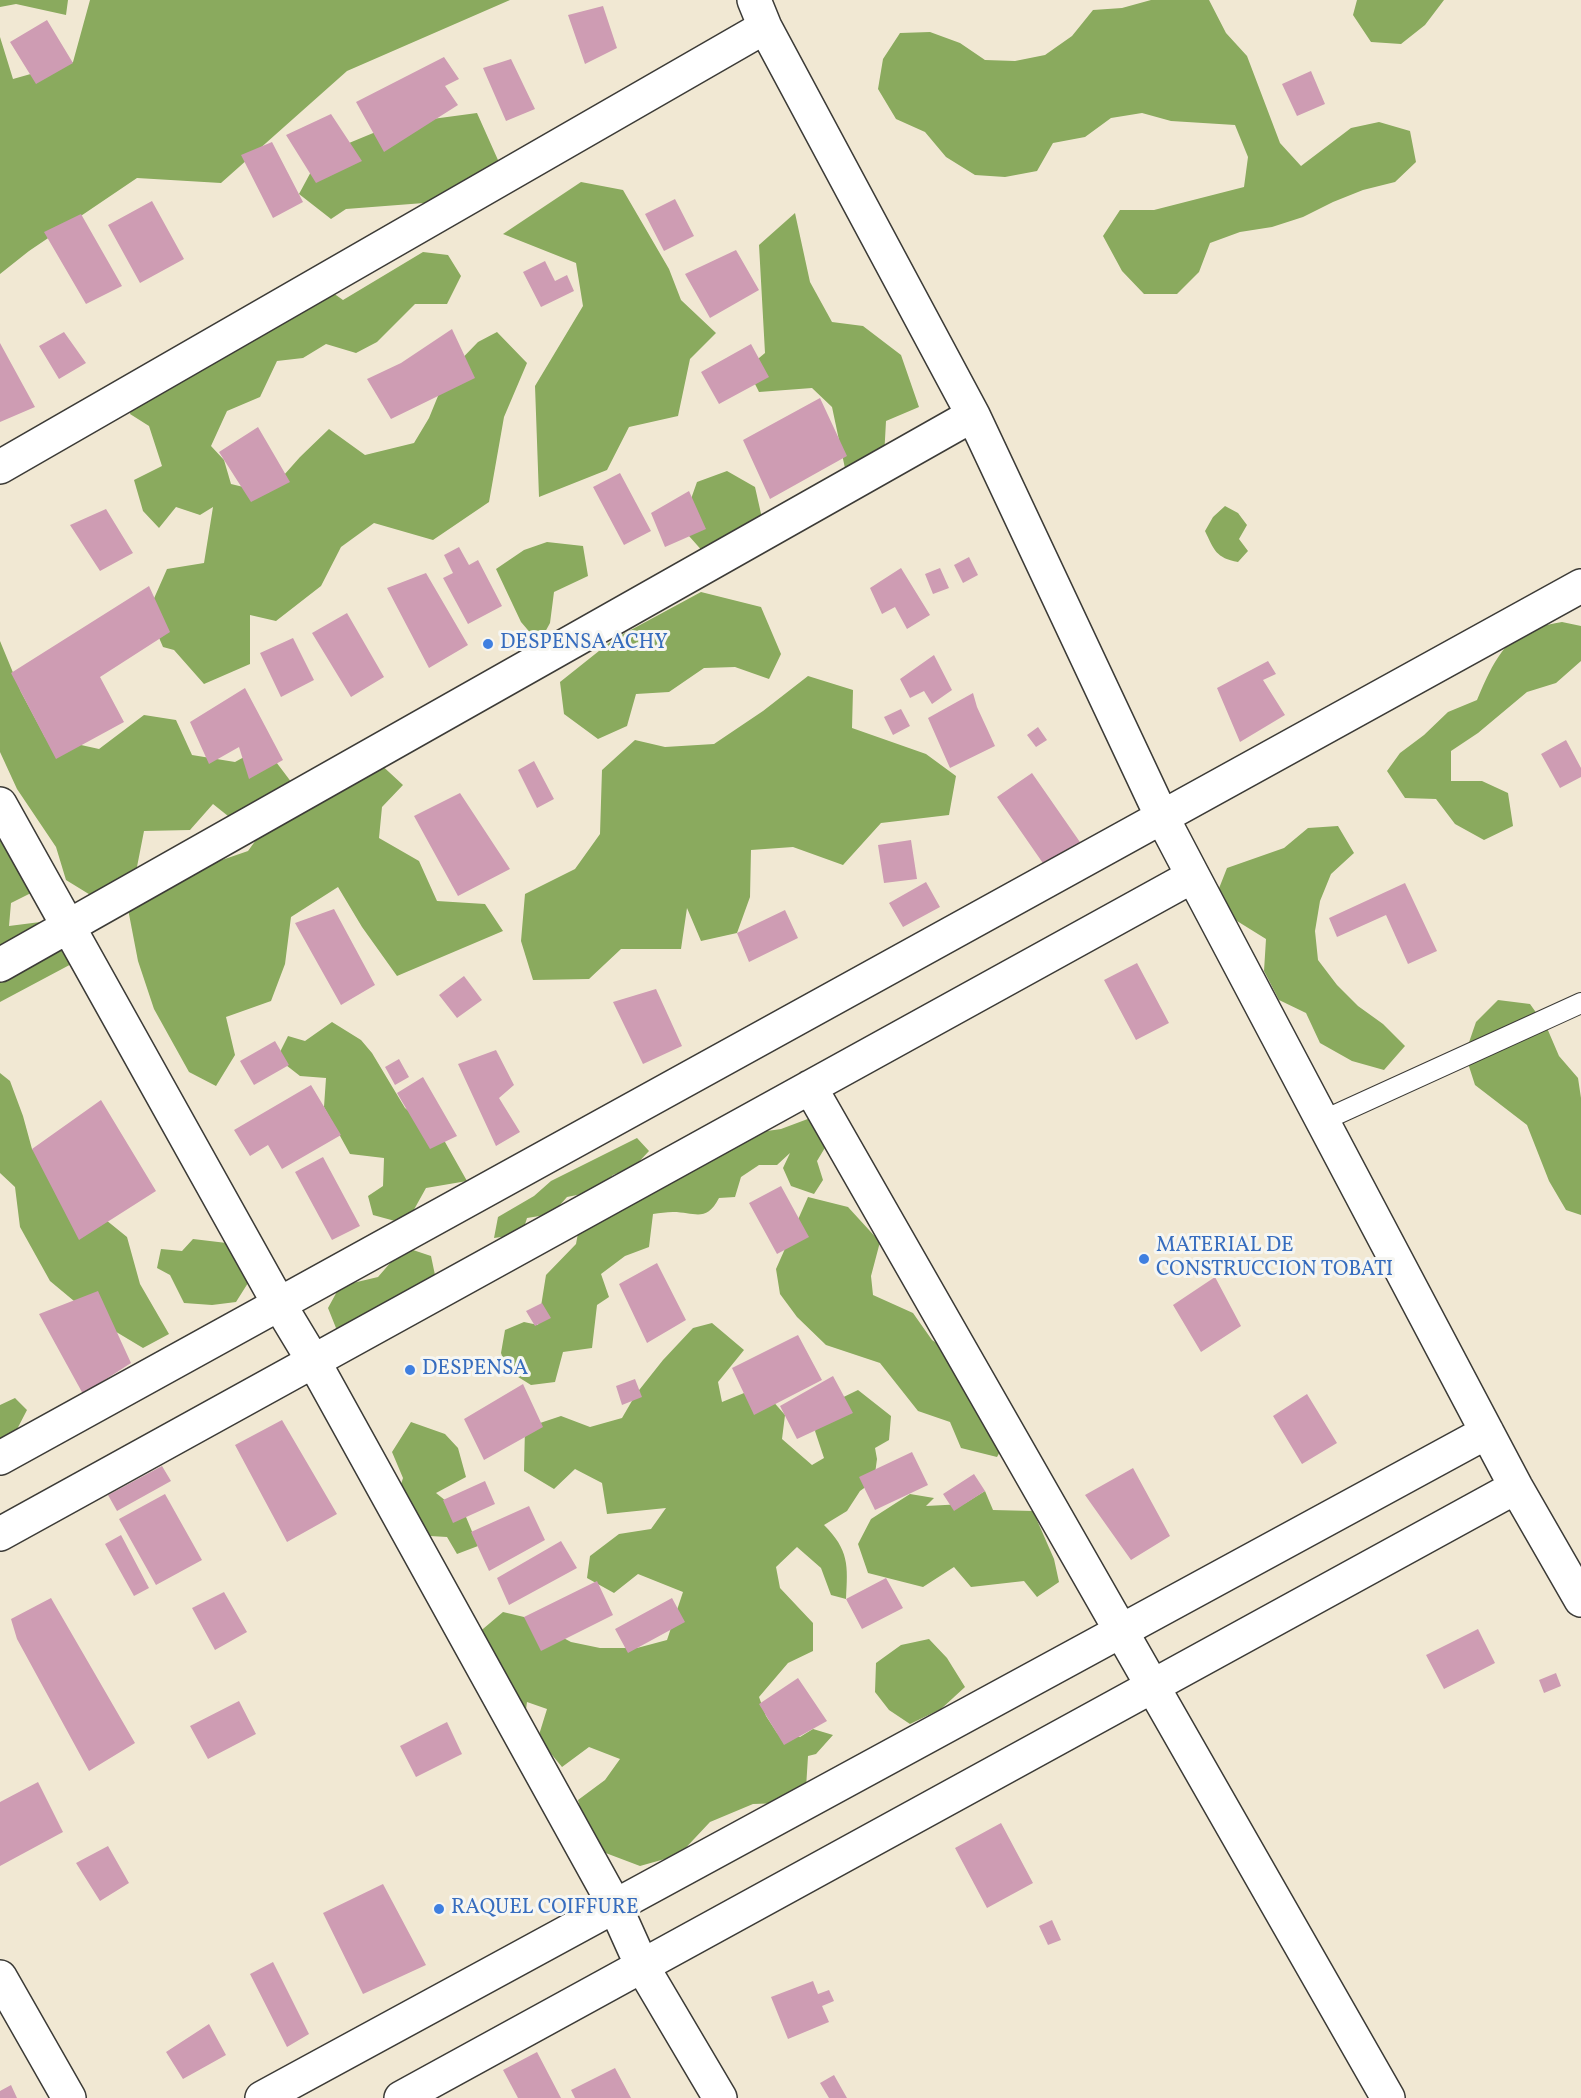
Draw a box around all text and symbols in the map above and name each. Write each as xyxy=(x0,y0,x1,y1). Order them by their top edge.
place label: DESPENSA ACHY xyxy=(500,631,668,657)
marker: DESPENSA ACHY xyxy=(481,637,495,651)
place label: MATERIAL DE CONSTRUCCION TOBATI xyxy=(1156,1234,1393,1284)
marker: MATERIAL DE CONSTRUCCION TOBATI xyxy=(1137,1252,1151,1266)
place label: DESPENSA xyxy=(422,1357,528,1383)
marker: DESPENSA xyxy=(403,1363,417,1377)
place label: RAQUEL COIFFURE xyxy=(451,1896,639,1922)
marker: RAQUEL COIFFURE xyxy=(432,1902,446,1916)

